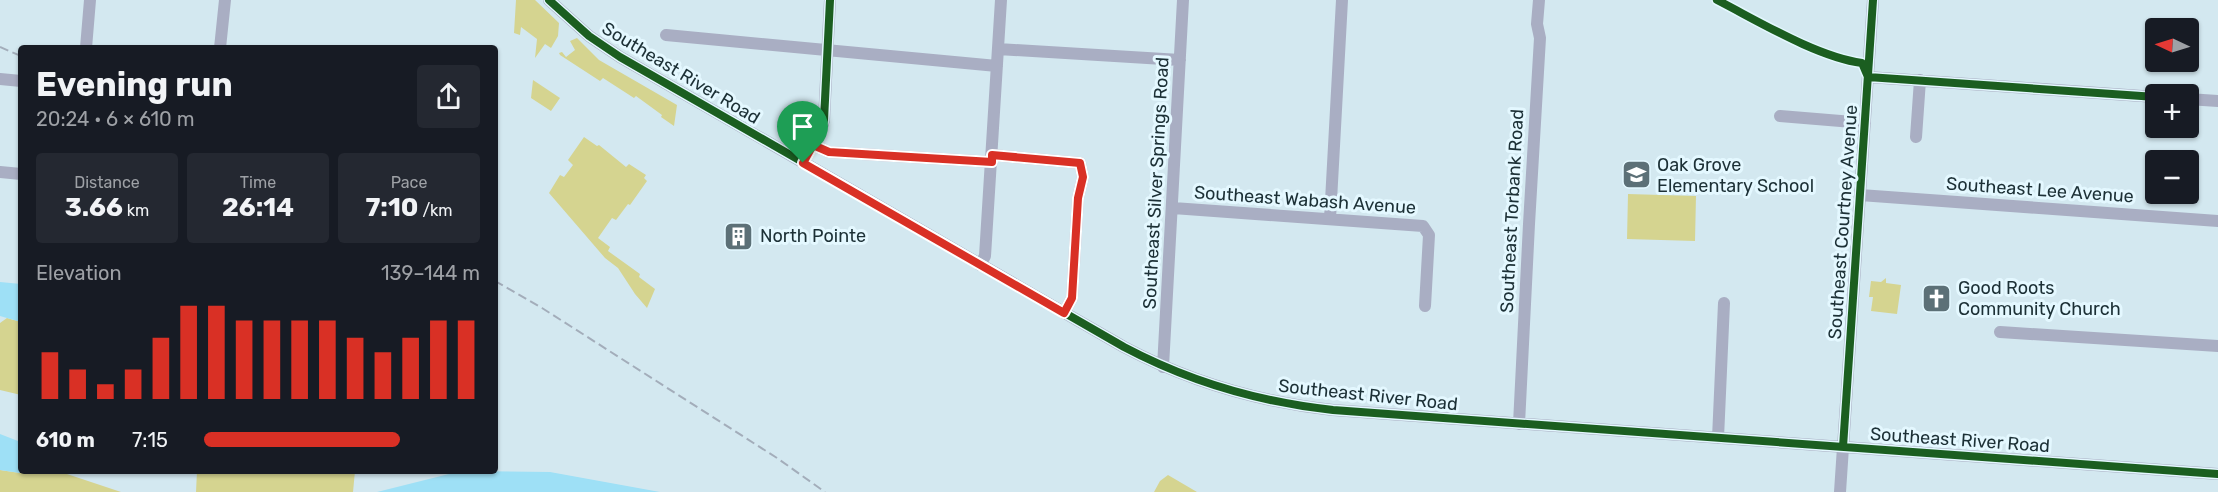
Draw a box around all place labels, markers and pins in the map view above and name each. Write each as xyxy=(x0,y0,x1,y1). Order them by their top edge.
pin xyxy=(777,101,828,163)
place label: Oak Grove Elementary School xyxy=(1657,154,1814,197)
school or university icon: Oak Grove Elementary School xyxy=(1620,159,1652,191)
building icon: North Pointe xyxy=(723,220,755,252)
place label: North Pointe xyxy=(760,225,866,247)
place label: Good Roots Community Church xyxy=(1958,277,2121,320)
church icon: Good Roots Community Church xyxy=(1921,282,1953,314)

